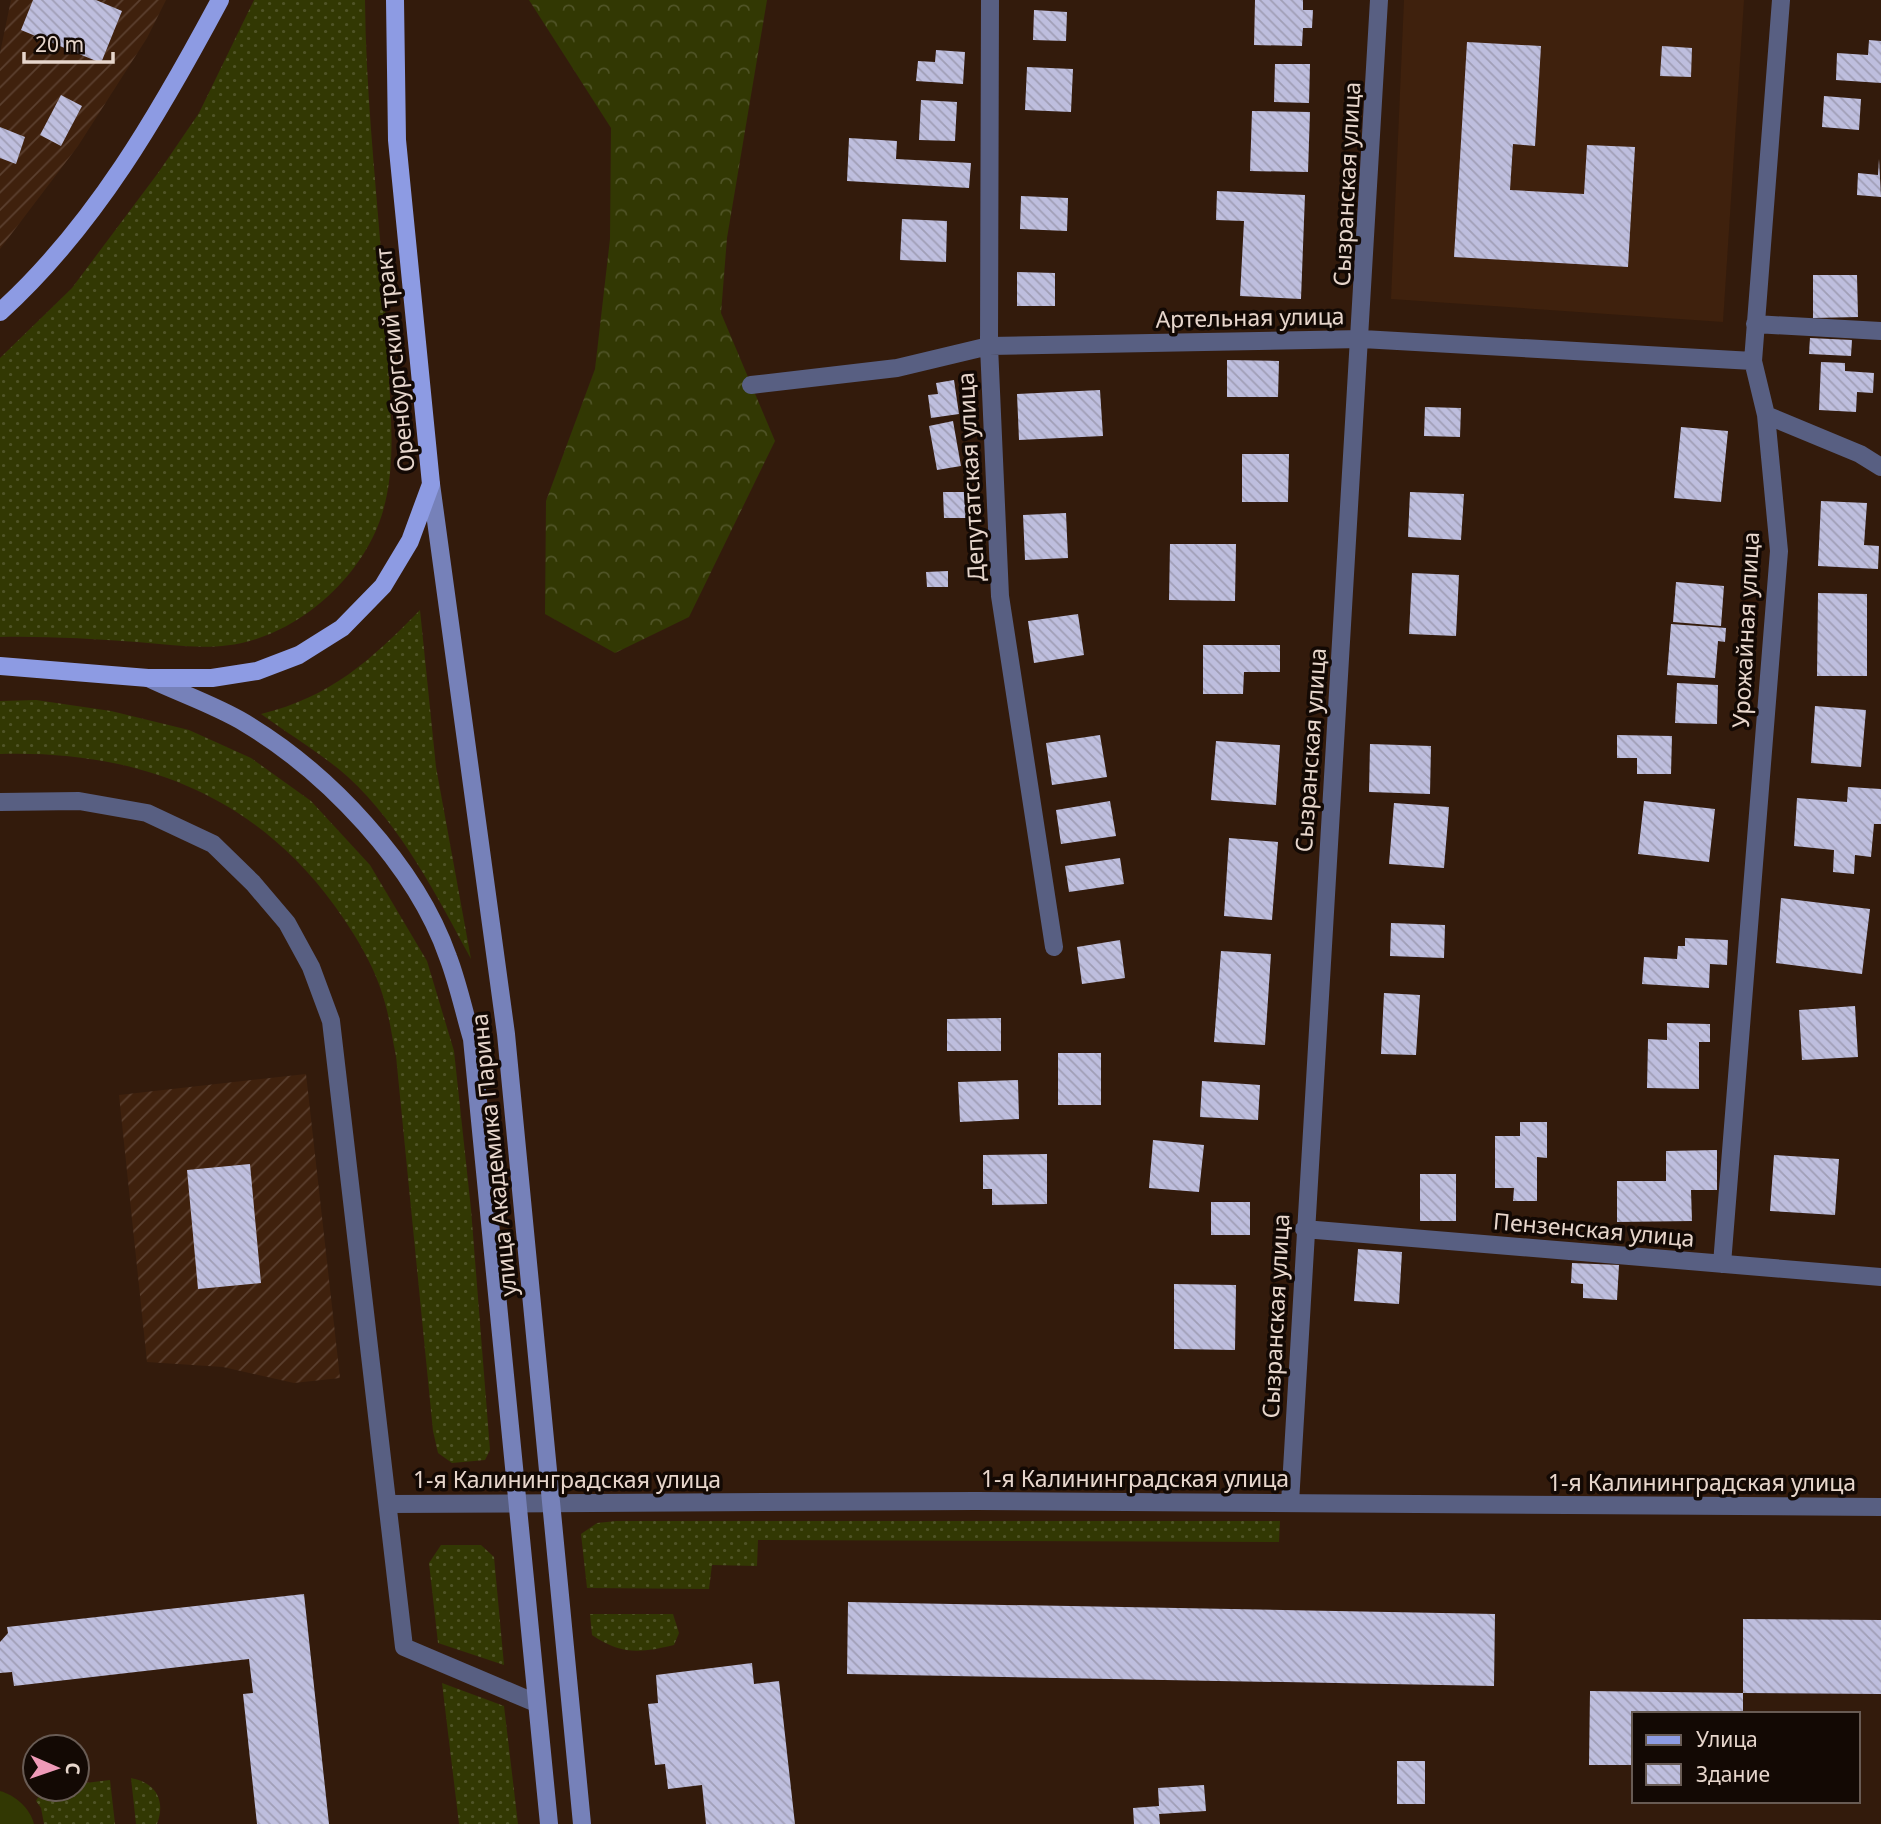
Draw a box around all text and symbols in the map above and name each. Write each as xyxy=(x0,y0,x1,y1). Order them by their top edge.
scale bar xyxy=(24,21,114,65)
text: 20 m xyxy=(35,30,84,58)
street label: Сызранская улица xyxy=(1325,81,1367,287)
street label: Оренбургский тракт xyxy=(366,246,422,474)
street label: Артельная улица xyxy=(1155,299,1345,335)
street label: Депутатская улица xyxy=(949,372,991,582)
street label: Урожайная улица xyxy=(1724,531,1766,729)
street label: Сызранская улица xyxy=(1287,647,1333,853)
street label: улица Академика Парина xyxy=(462,1012,524,1298)
street label: Пензенская улица xyxy=(1492,1204,1696,1254)
street label: Сызранская улица xyxy=(1254,1213,1296,1419)
street label: 1-я Калининградская улица xyxy=(981,1462,1289,1494)
street label: 1-я Калининградская улица xyxy=(413,1463,721,1495)
street label: 1-я Калининградская улица xyxy=(1548,1466,1856,1498)
legend xyxy=(1632,1712,1860,1803)
text: Улица xyxy=(1696,1725,1758,1753)
north arrow xyxy=(21,1733,91,1803)
text: Здание xyxy=(1696,1760,1770,1788)
text: С xyxy=(60,1762,86,1775)

